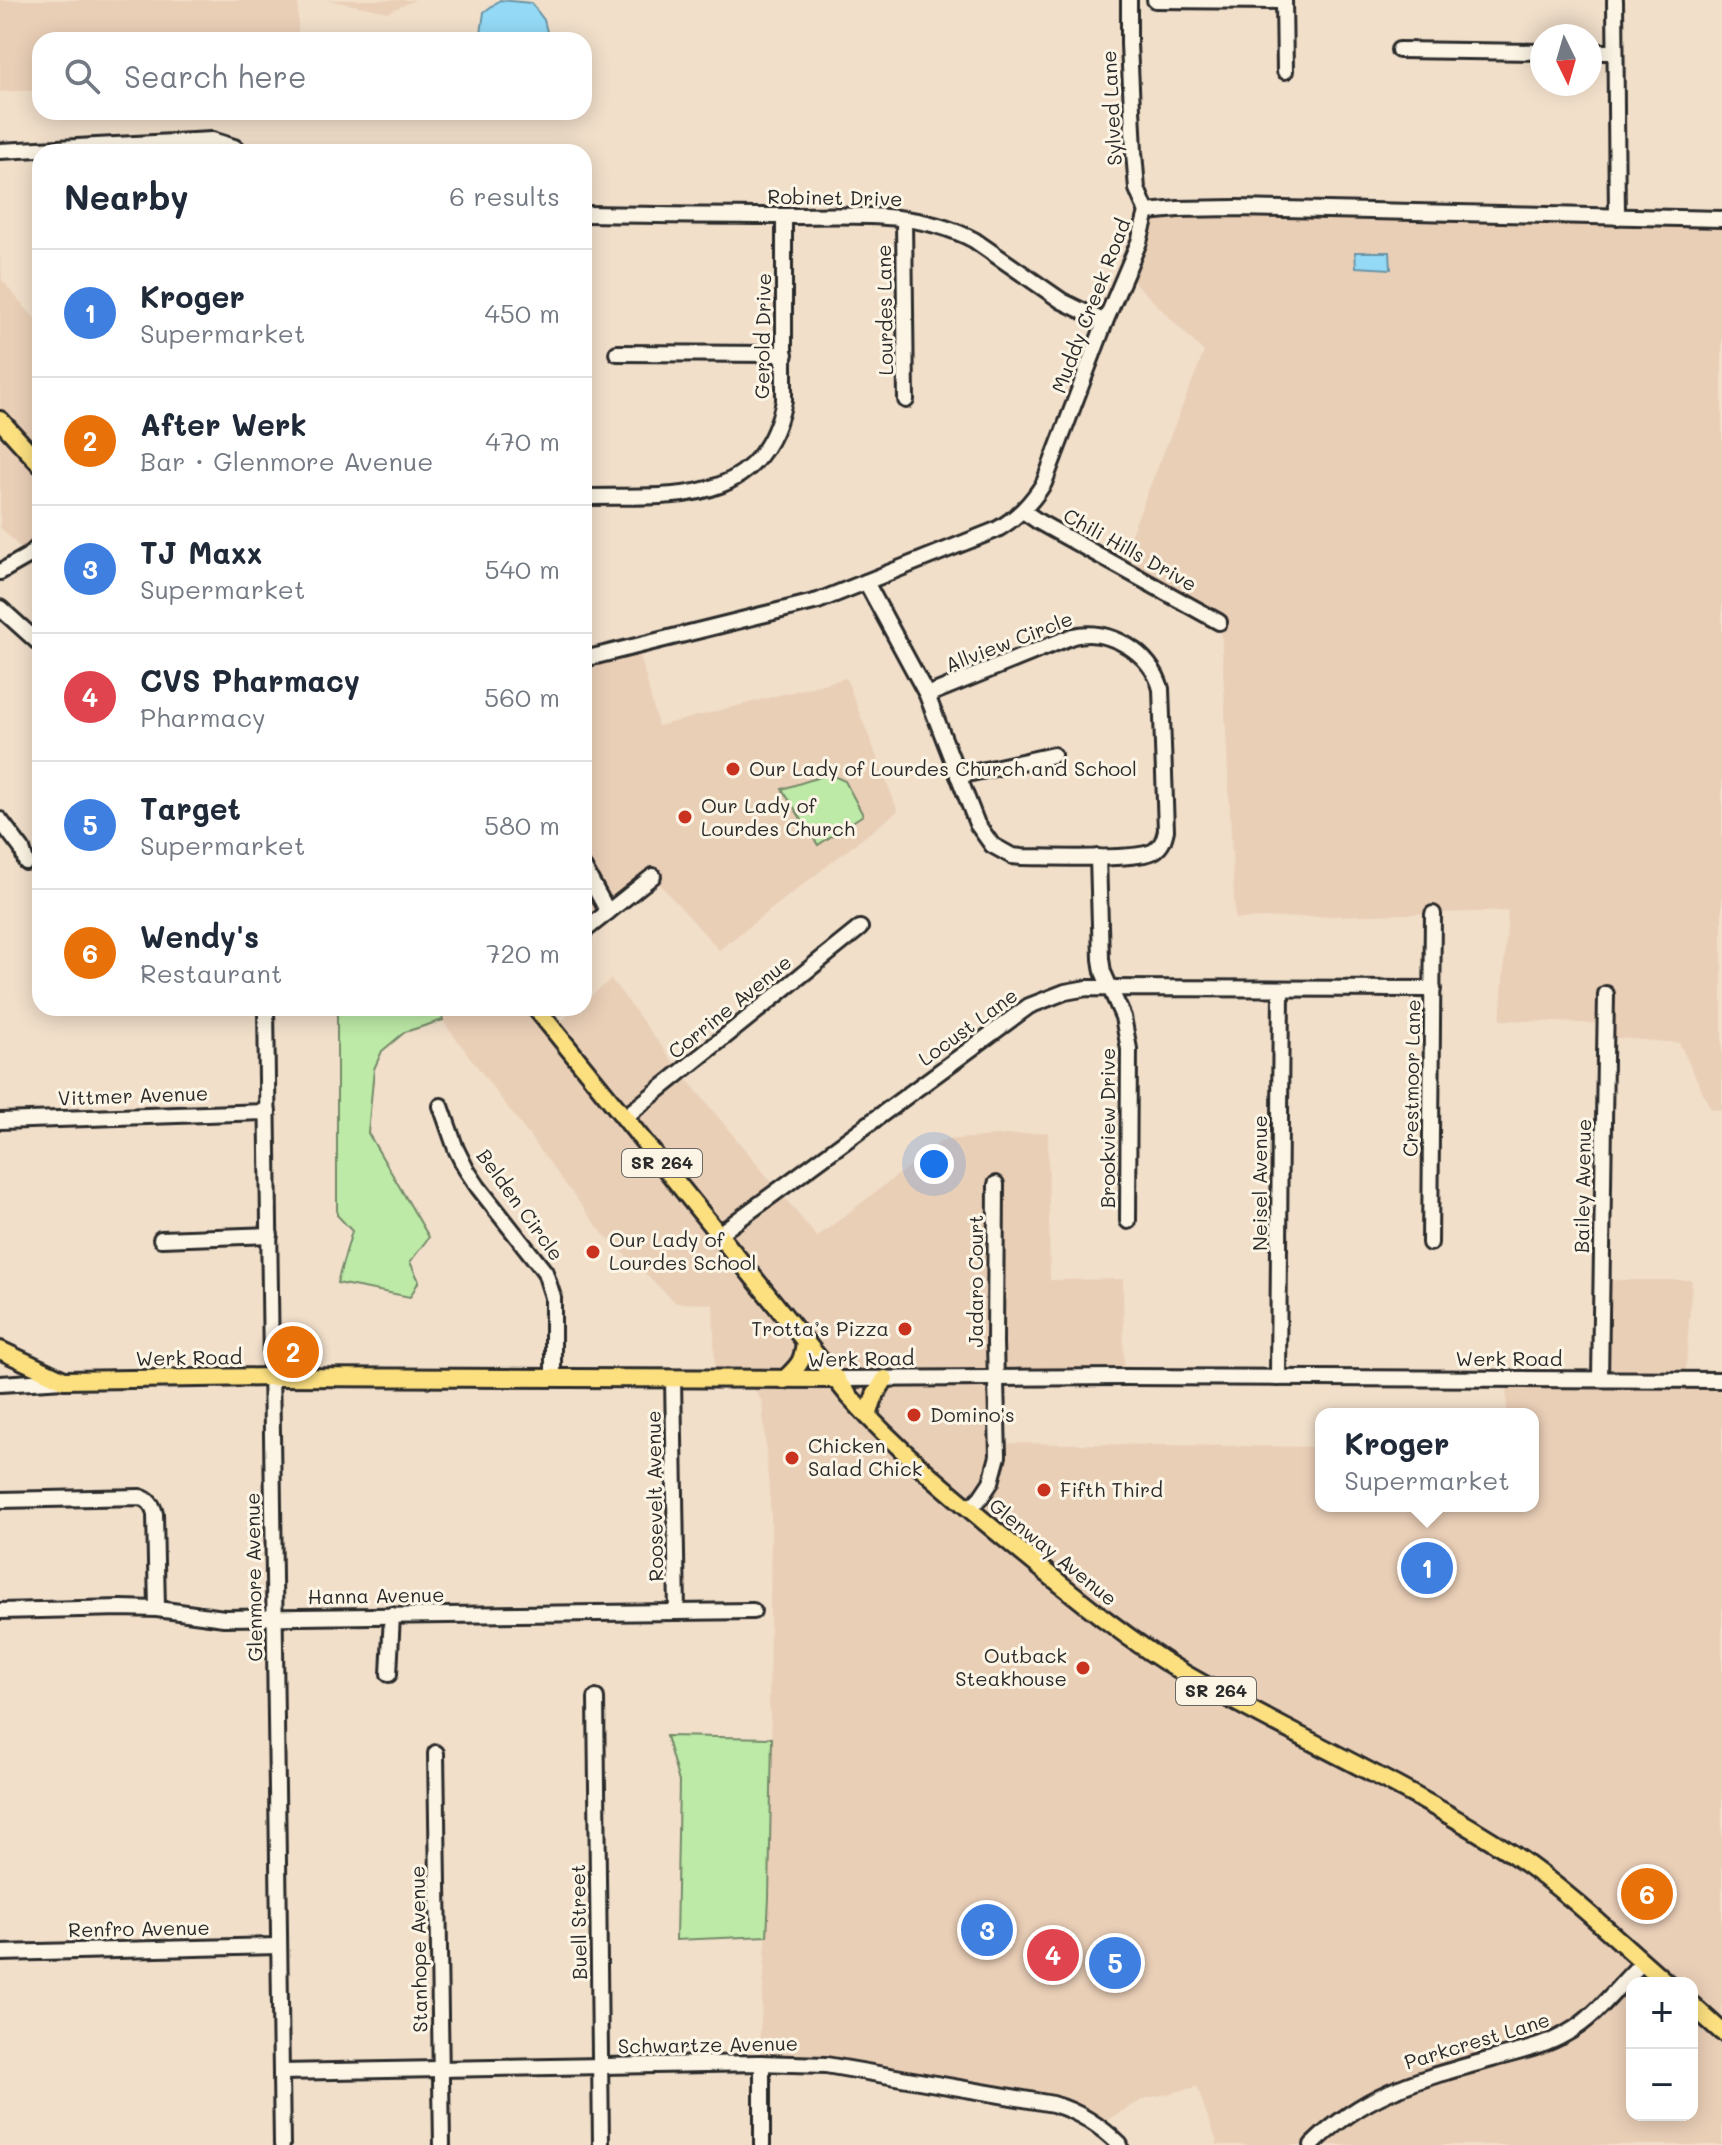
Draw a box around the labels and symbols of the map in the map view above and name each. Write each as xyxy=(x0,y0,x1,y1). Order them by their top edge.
north arrow xyxy=(1530,24,1602,96)
street label: Sylved Lane xyxy=(1095,50,1127,166)
street label: Robinet Drive xyxy=(767,183,903,211)
street label: Muddy Creek Road xyxy=(1045,215,1135,397)
street label: Lourdes Lane xyxy=(870,244,898,376)
street label: Gerold Drive xyxy=(748,273,776,399)
street label: Chili Hills Drive xyxy=(1059,502,1202,597)
street label: Allview Circle xyxy=(941,605,1076,677)
place label: Our Lady of Lourdes Church and School xyxy=(749,755,1137,781)
marker: Our Lady of Lourdes Church and School xyxy=(724,760,742,778)
place label: Our Lady of Lourdes Church xyxy=(701,792,855,841)
marker: Our Lady of Lourdes Church xyxy=(676,808,694,826)
street label: Corrine Avenue xyxy=(662,948,796,1064)
street label: Locust Lane xyxy=(913,981,1022,1071)
street label: Crestmoor Lane xyxy=(1397,999,1425,1157)
street label: Brookview Drive xyxy=(1094,1048,1120,1208)
street label: Vittmer Avenue xyxy=(57,1079,209,1111)
street label: Neisel Avenue xyxy=(1246,1115,1272,1251)
street label: Bailey Avenue xyxy=(1568,1119,1596,1253)
street label: Belden Circle xyxy=(472,1143,570,1265)
your location xyxy=(914,1144,954,1184)
road number: SR 264 xyxy=(622,1149,702,1177)
street label: Jadaro Court xyxy=(962,1215,988,1347)
place label: Our Lady of Lourdes School xyxy=(609,1226,757,1275)
marker: Our Lady of Lourdes School xyxy=(584,1243,602,1261)
place label: Trotta’s Pizza xyxy=(751,1315,889,1341)
marker: Trotta’s Pizza xyxy=(896,1320,914,1338)
pin: 2 xyxy=(267,1322,319,1382)
street label: Werk Road xyxy=(135,1343,243,1371)
street label: Werk Road xyxy=(807,1344,915,1372)
street label: Werk Road xyxy=(1456,1345,1562,1371)
place label: Domino's xyxy=(930,1401,1015,1427)
marker: Domino's xyxy=(905,1406,923,1424)
street label: Roosevelt Avenue xyxy=(640,1410,668,1582)
place label: Chicken Salad Chick xyxy=(808,1432,922,1481)
marker: Chicken Salad Chick xyxy=(783,1449,801,1467)
place label: Fifth Third xyxy=(1060,1476,1163,1502)
marker: Fifth Third xyxy=(1035,1481,1053,1499)
street label: Glenmore Avenue xyxy=(239,1492,267,1662)
street label: Glenway Avenue xyxy=(984,1492,1123,1611)
pin: 1 xyxy=(1401,1538,1453,1598)
street label: Hanna Avenue xyxy=(307,1581,445,1609)
place label: Outback Steakhouse xyxy=(955,1642,1067,1691)
marker: Outback Steakhouse xyxy=(1074,1659,1092,1677)
road number: SR 264 xyxy=(1176,1677,1256,1705)
street label: Buell Street xyxy=(564,1864,592,1980)
pin: 6 xyxy=(1621,1864,1673,1924)
street label: Stanhope Avenue xyxy=(404,1865,432,2033)
pin: 3 xyxy=(961,1900,1013,1960)
street label: Renfro Avenue xyxy=(68,1914,210,1942)
pin: 4 xyxy=(1027,1925,1079,1985)
pin: 5 xyxy=(1089,1933,1141,1993)
street label: Parkcrest Lane xyxy=(1401,2006,1553,2075)
street label: Schwartze Avenue xyxy=(618,2029,798,2059)

